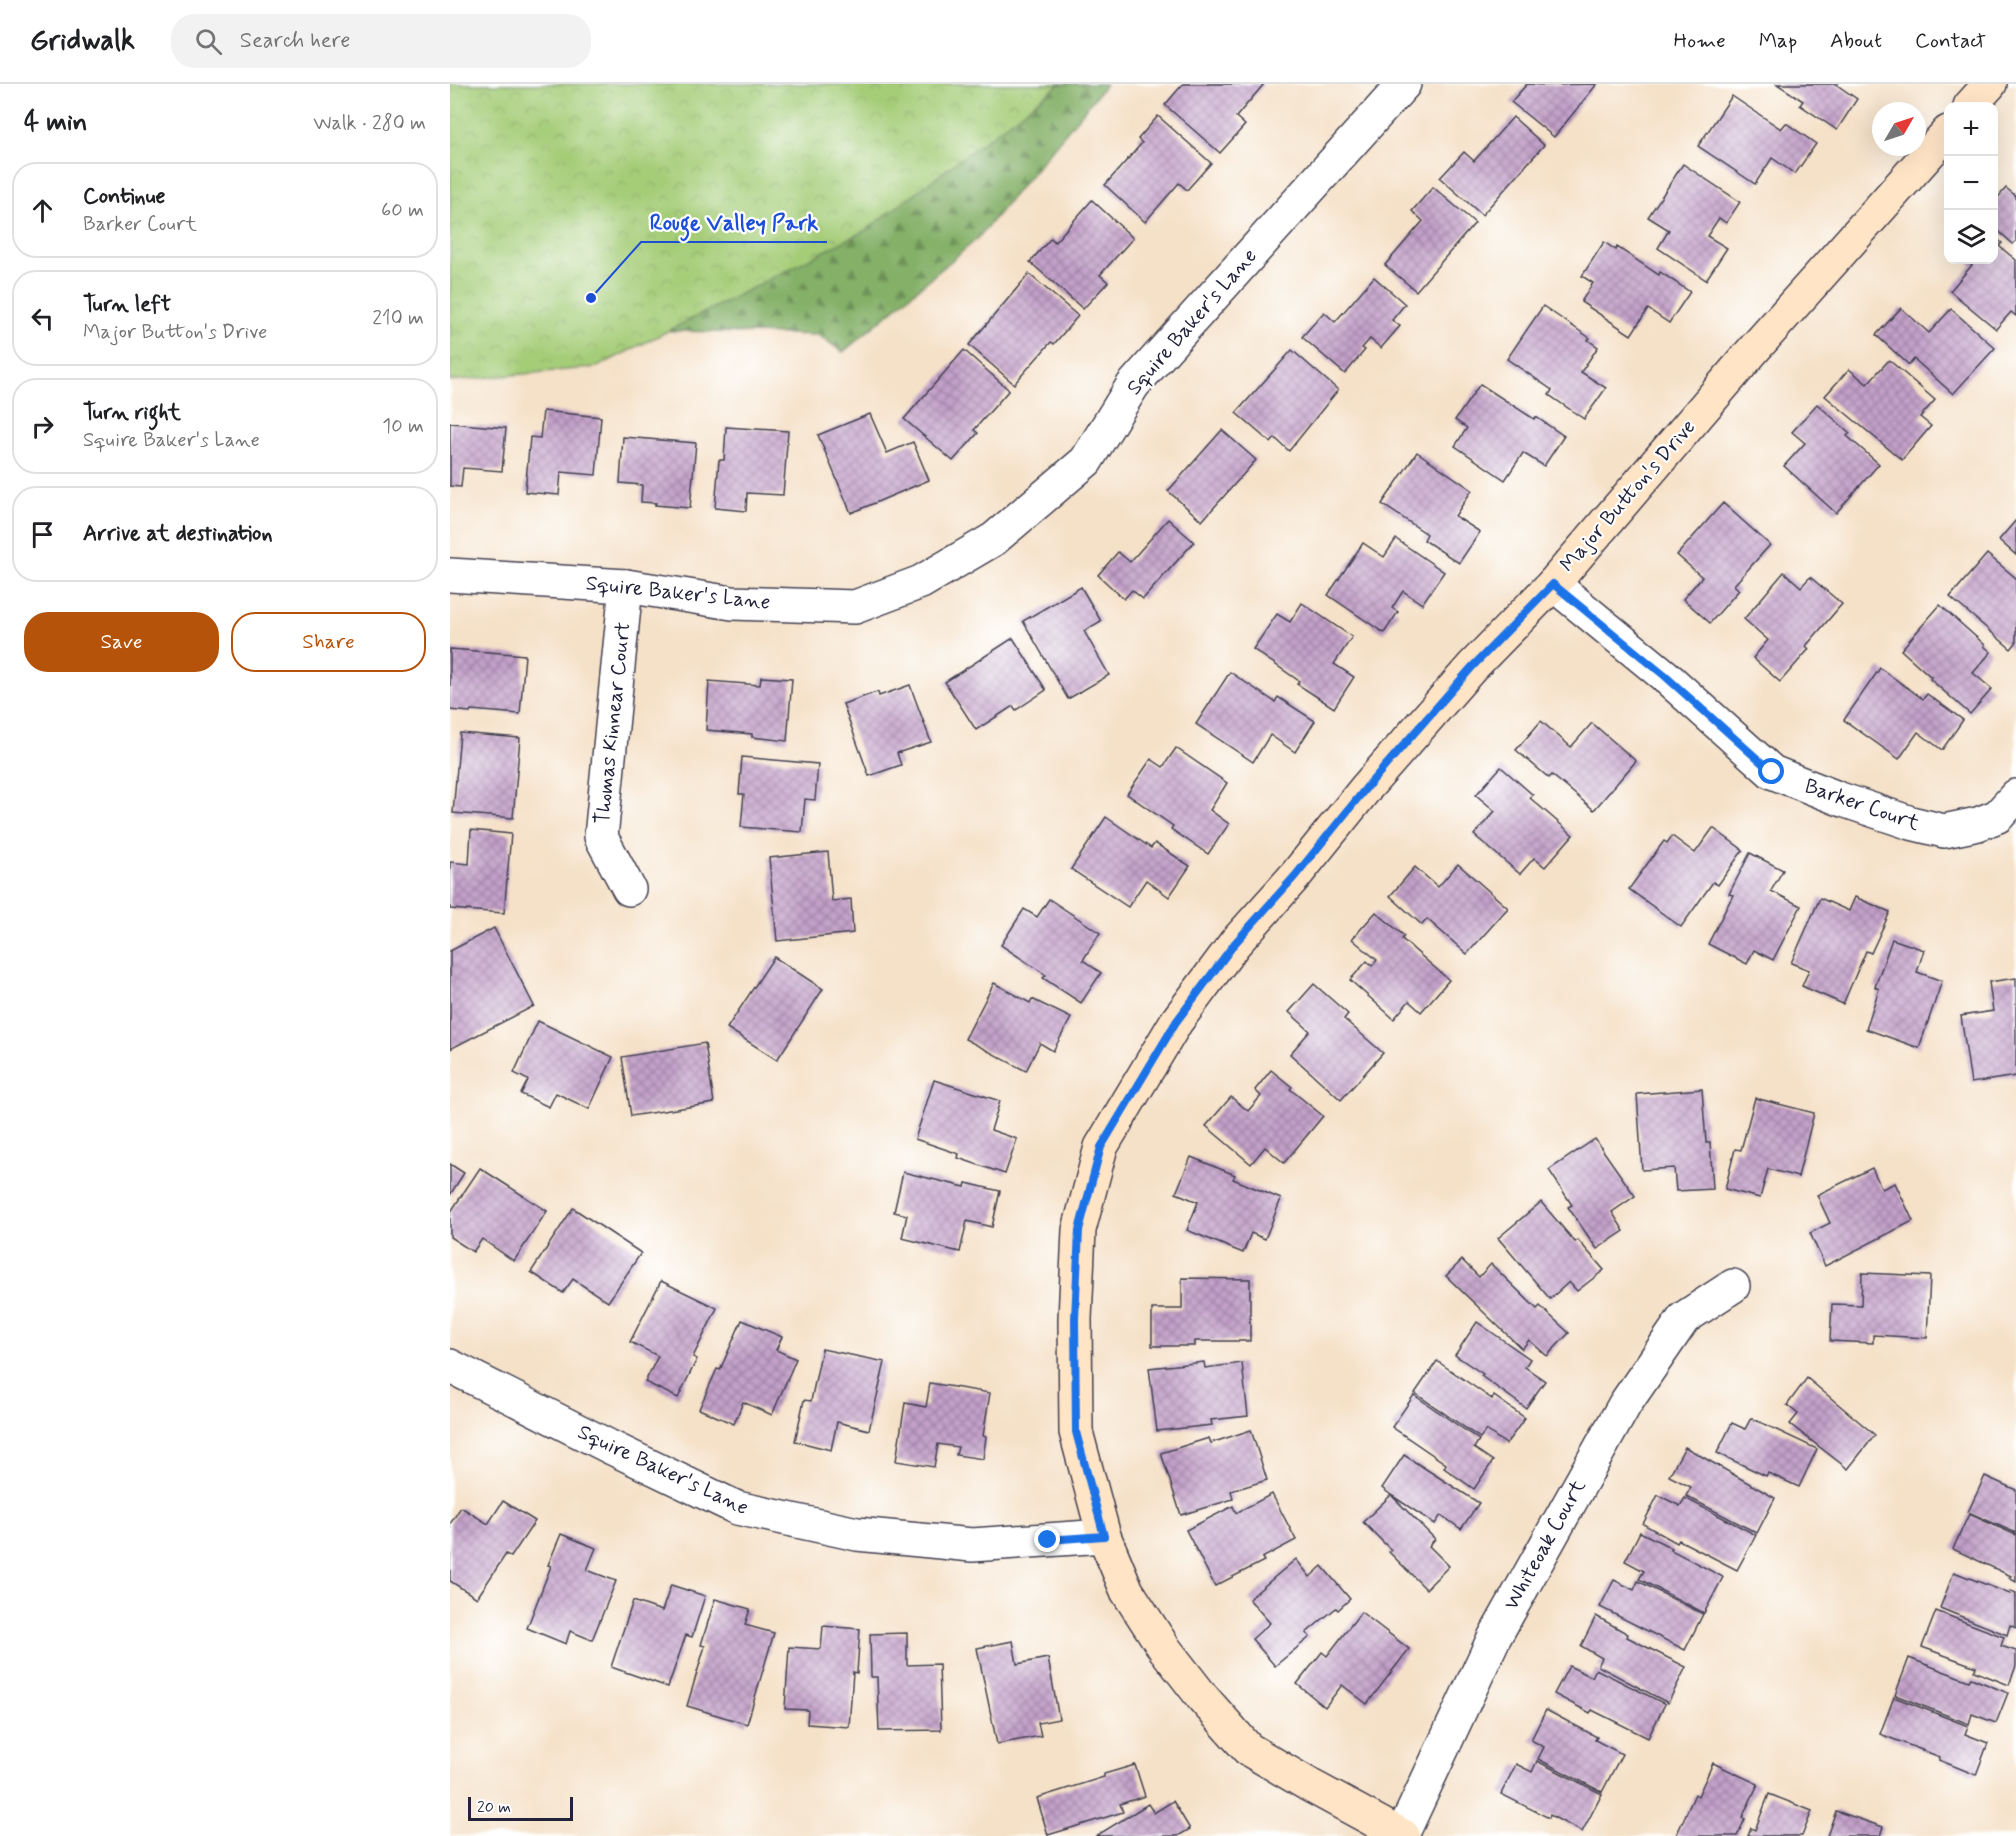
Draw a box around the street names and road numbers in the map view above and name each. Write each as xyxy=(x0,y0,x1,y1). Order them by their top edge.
street label: Squire Baker's Lane xyxy=(1121,243,1263,401)
street label: Major Button's Drive xyxy=(1554,414,1702,578)
street label: Squire Baker's Lane xyxy=(584,569,772,617)
street label: Thomas Kinnear Court xyxy=(588,620,638,825)
street label: Barker Court xyxy=(1801,772,1924,838)
street label: Squire Baker's Lane xyxy=(573,1418,753,1522)
street label: Whiteoak Court xyxy=(1498,1474,1593,1615)

